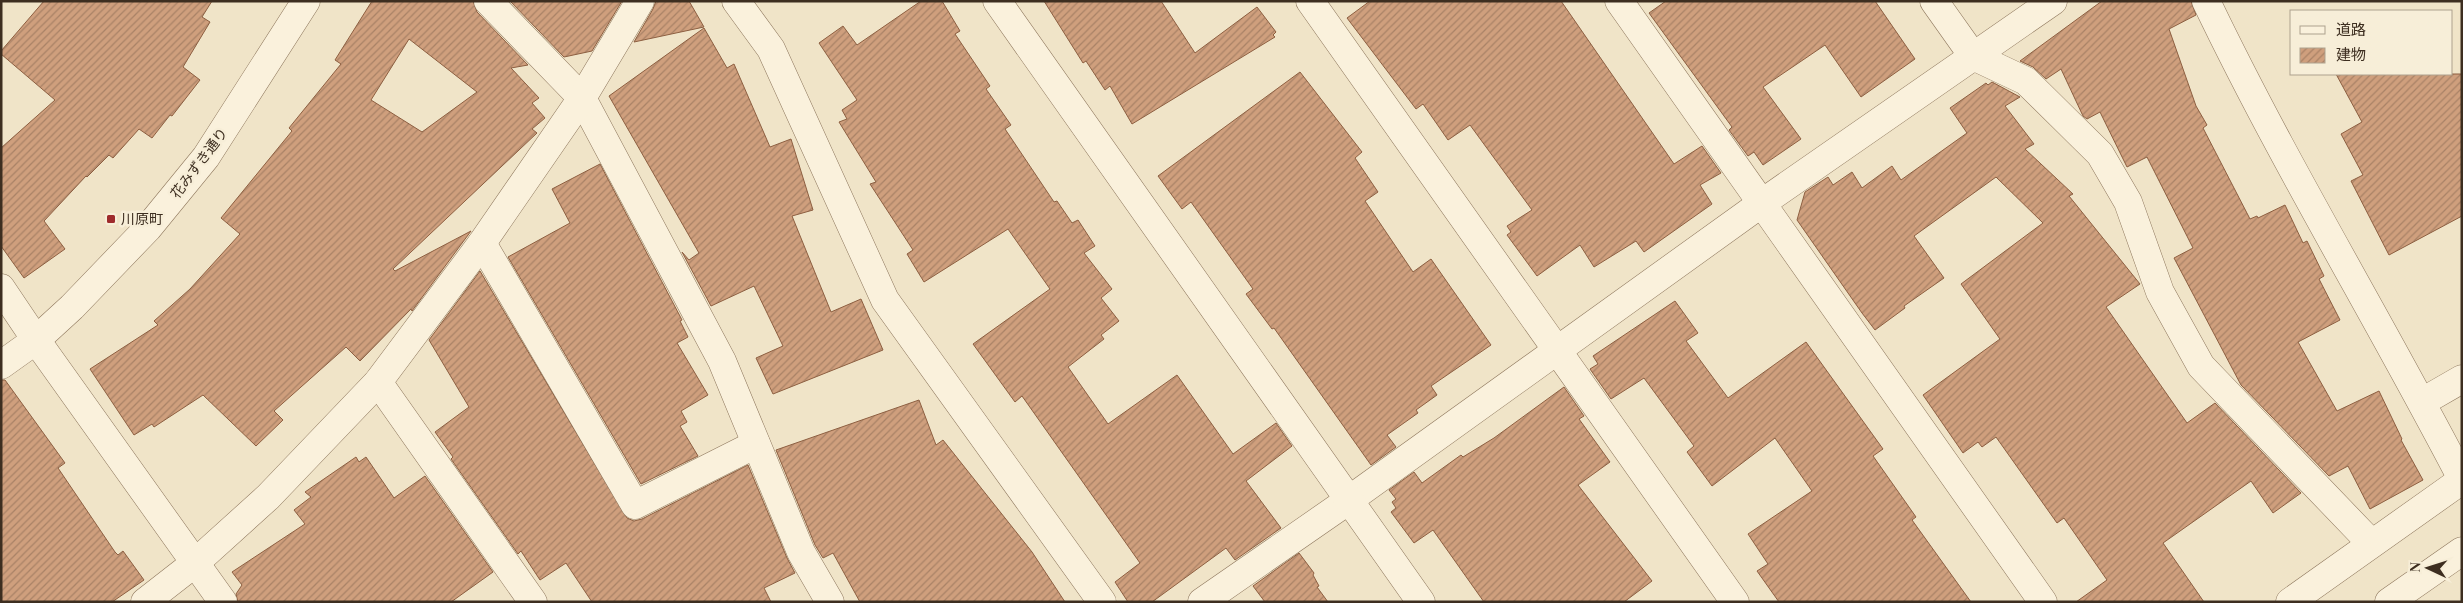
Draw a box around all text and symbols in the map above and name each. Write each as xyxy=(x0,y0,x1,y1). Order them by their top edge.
legend xyxy=(2290,10,2453,75)
text: 道路 xyxy=(2336,19,2366,39)
text: 建物 xyxy=(2336,44,2366,64)
street label: 花みずき通り xyxy=(166,123,231,202)
place label: 川原町 xyxy=(121,209,163,228)
marker: 川原町 xyxy=(105,213,117,225)
north arrow xyxy=(2403,543,2453,593)
text: N xyxy=(2405,561,2424,573)

